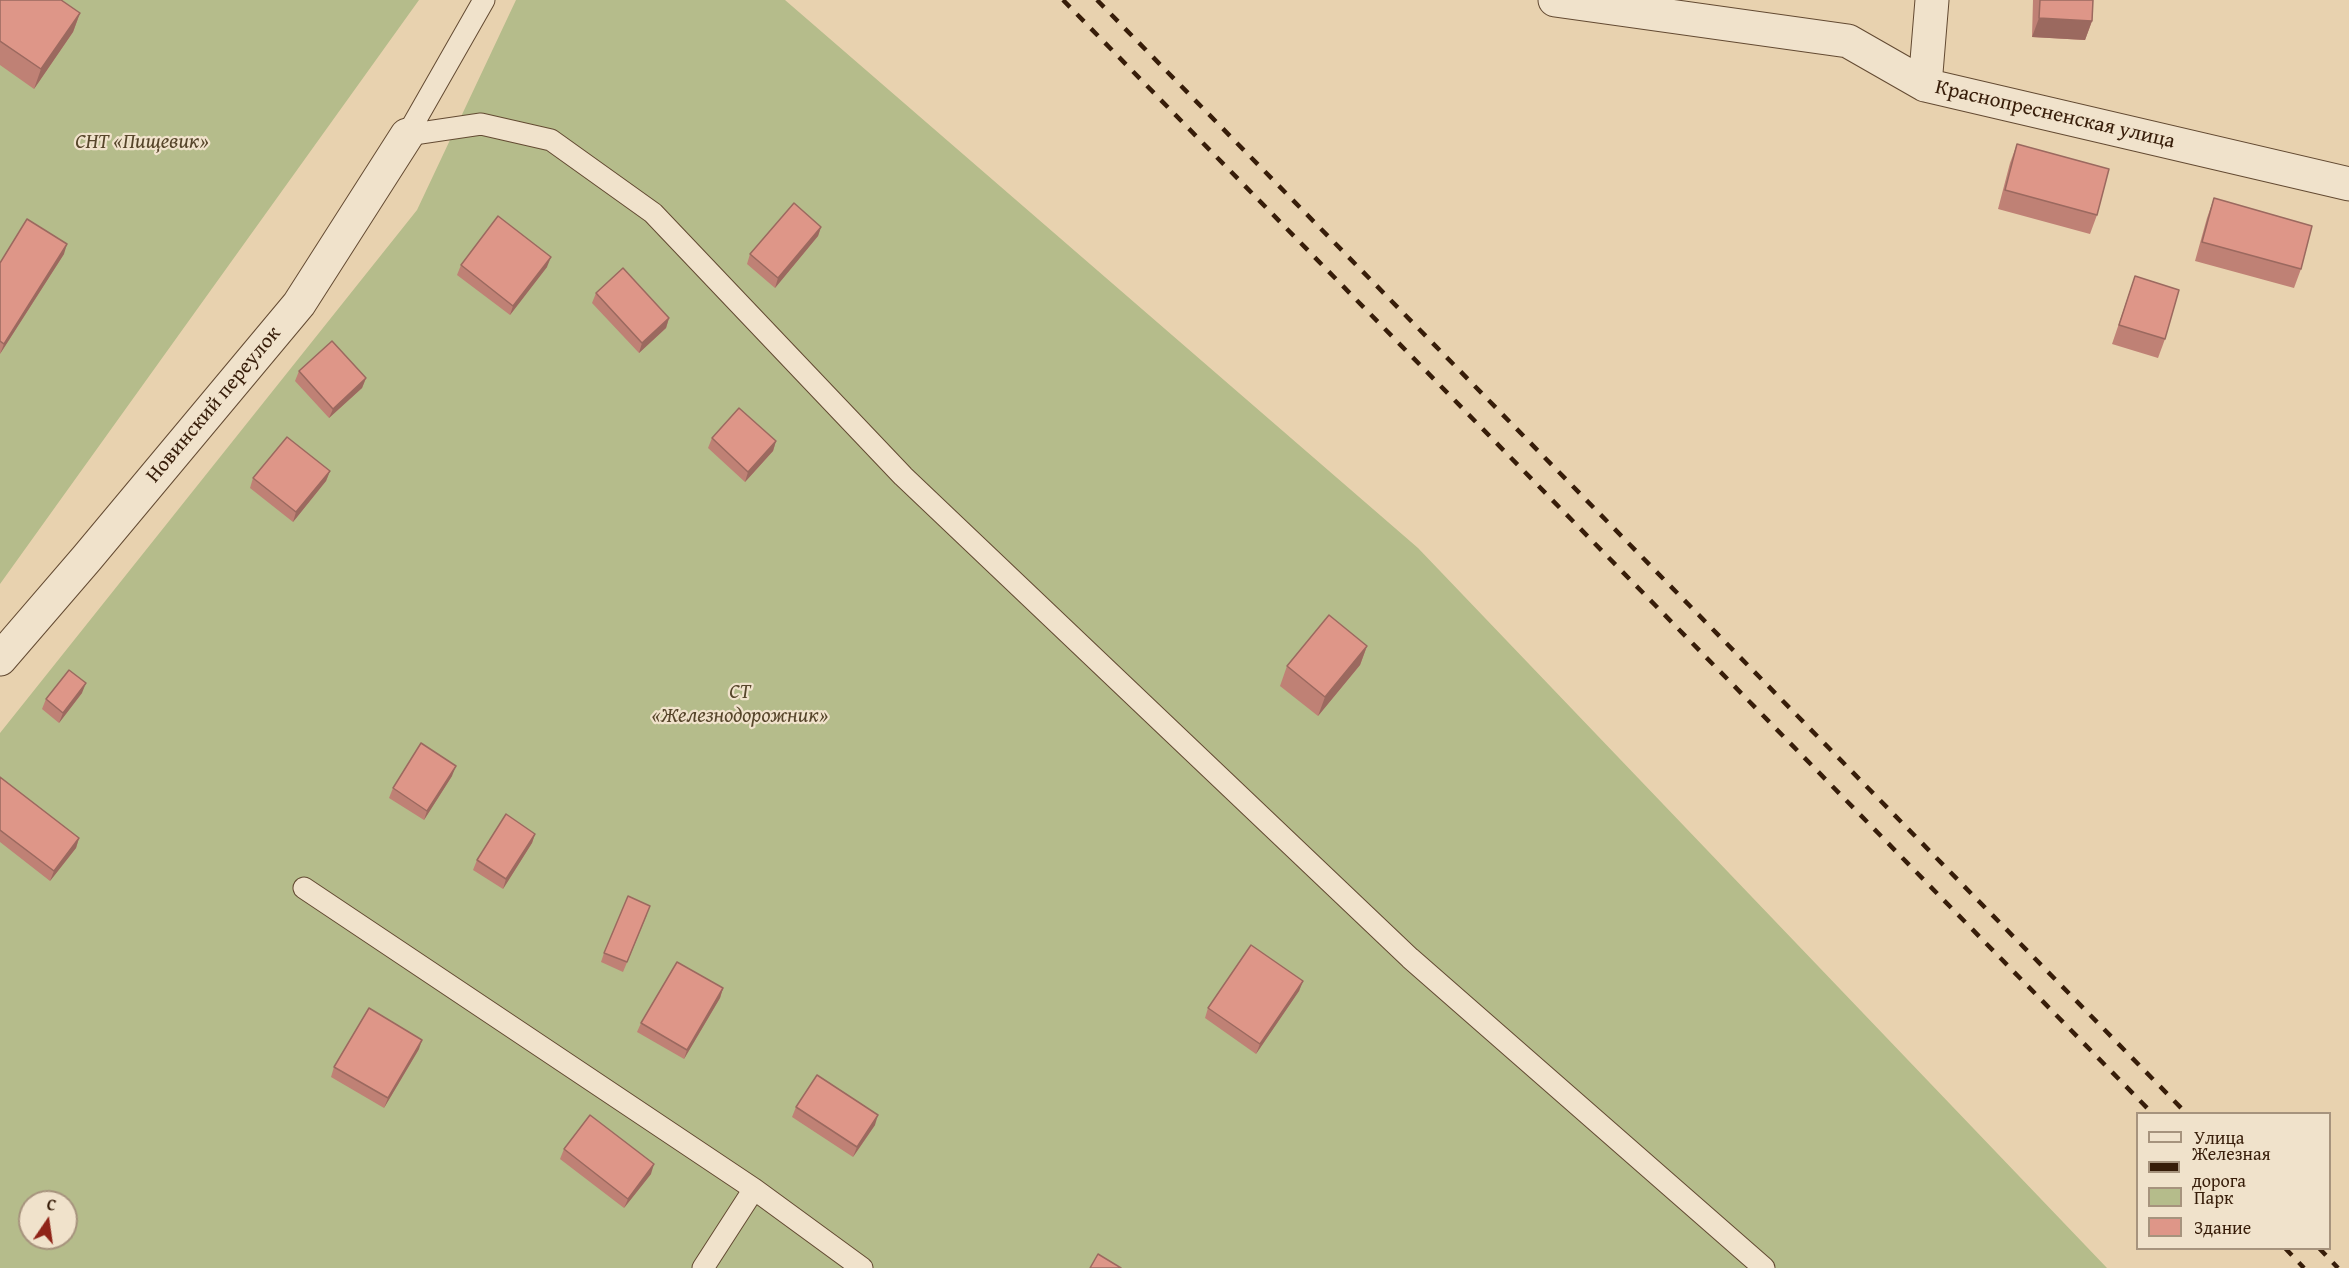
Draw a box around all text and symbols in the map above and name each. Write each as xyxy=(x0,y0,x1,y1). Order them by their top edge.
street label: Краснопресненская улица xyxy=(1933,75,2177,155)
park label: СНТ «Пищевик» xyxy=(75,130,209,156)
street label: Новинский переулок xyxy=(141,322,287,488)
park label: СТ «Железнодорожник» xyxy=(652,680,828,730)
legend xyxy=(2136,1112,2331,1250)
text: Улица xyxy=(2194,1124,2244,1151)
text: Железная дорога xyxy=(2192,1140,2271,1194)
text: Парк xyxy=(2194,1184,2233,1211)
north arrow xyxy=(18,1190,78,1250)
text: С xyxy=(44,1192,59,1217)
text: Здание xyxy=(2194,1214,2251,1241)

